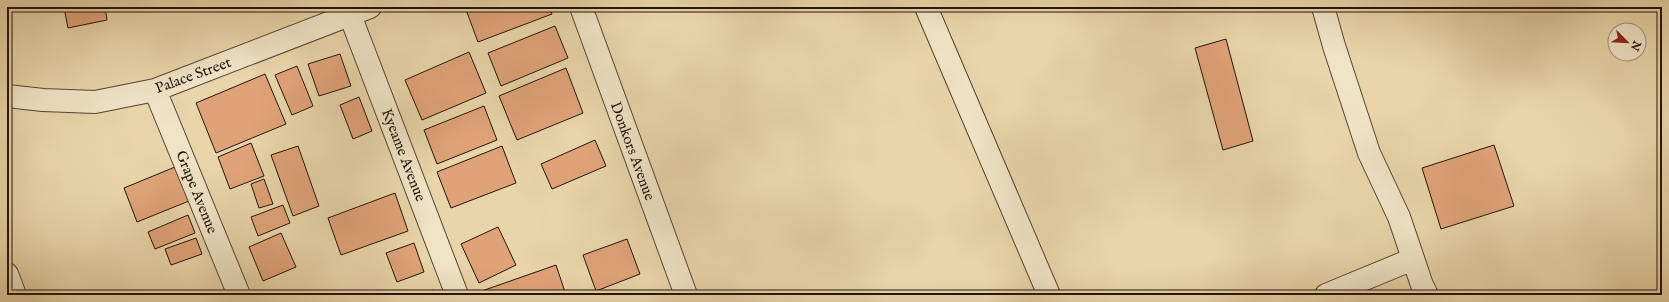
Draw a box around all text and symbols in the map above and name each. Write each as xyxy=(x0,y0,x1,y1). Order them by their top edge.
north arrow xyxy=(1607,22,1647,62)
text: N xyxy=(1627,38,1644,53)
street label: Palace Street xyxy=(153,53,234,98)
street label: Donkors Avenue xyxy=(606,99,659,203)
street label: Kyeame Avenue xyxy=(377,106,430,204)
street label: Grape Avenue xyxy=(171,148,222,237)

